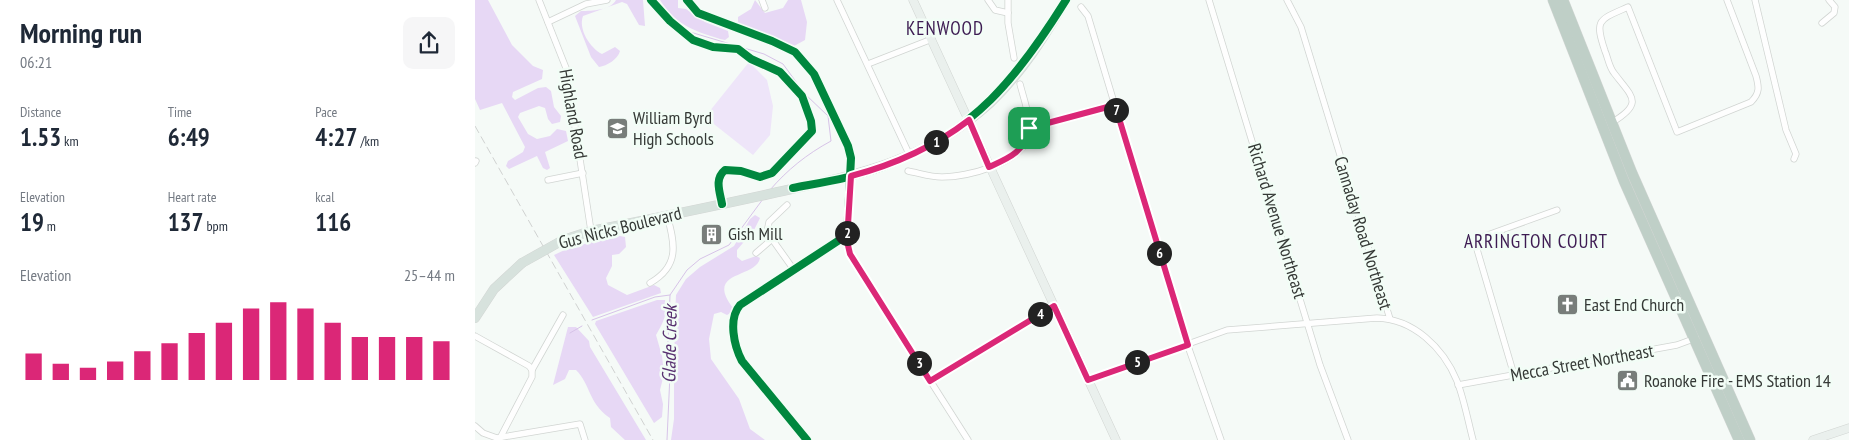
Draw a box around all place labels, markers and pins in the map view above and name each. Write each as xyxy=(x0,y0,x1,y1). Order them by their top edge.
pin: 7 xyxy=(1103,98,1129,122)
place label: William Byrd High Schools xyxy=(633,106,714,150)
pin xyxy=(1008,107,1050,149)
school or university icon: William Byrd High Schools xyxy=(605,116,629,140)
pin: 1 xyxy=(923,130,949,154)
pin: 2 xyxy=(835,220,859,246)
building icon: Gish Mill xyxy=(700,222,724,246)
place label: Gish Mill xyxy=(728,222,783,245)
pin: 6 xyxy=(1147,240,1171,266)
church icon: East End Church xyxy=(1556,293,1580,317)
place label: East End Church xyxy=(1584,293,1684,316)
pin: 4 xyxy=(1027,302,1053,326)
pin: 3 xyxy=(907,350,931,376)
pin: 5 xyxy=(1125,350,1149,374)
public building icon: Roanoke Fire - EMS Station 14 xyxy=(1616,369,1640,393)
place label: Roanoke Fire - EMS Station 14 xyxy=(1644,369,1831,392)

